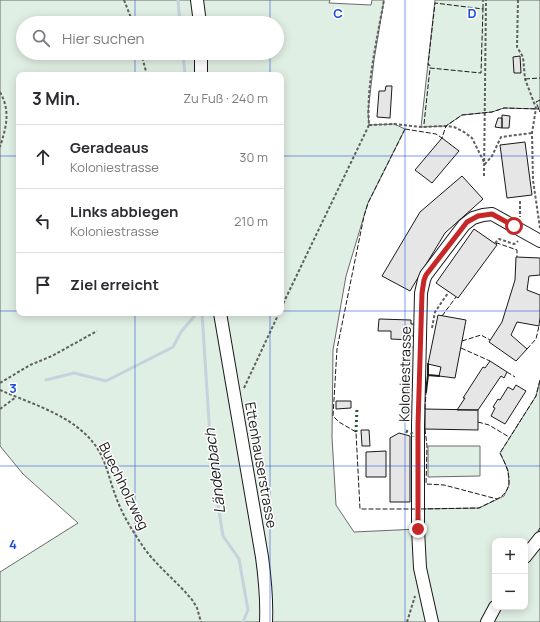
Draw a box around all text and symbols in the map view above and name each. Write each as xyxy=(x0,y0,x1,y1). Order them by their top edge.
text: C xyxy=(333,4,343,22)
text: D xyxy=(467,4,477,22)
search box xyxy=(16,16,284,60)
icon: search xyxy=(30,27,52,49)
text: Hier suchen xyxy=(62,28,144,49)
text: 3 Min. xyxy=(32,87,80,110)
text: Zu Fuß · 240 m xyxy=(183,89,268,107)
text: Geradeaus xyxy=(70,137,149,158)
icon: ahead xyxy=(32,146,54,168)
text: 30 m xyxy=(239,148,268,166)
text: Koloniestrasse xyxy=(70,158,159,176)
text: Links abbiegen xyxy=(70,201,178,222)
icon: left xyxy=(32,210,54,232)
text: 210 m xyxy=(234,212,268,230)
route start xyxy=(505,217,523,235)
text: Koloniestrasse xyxy=(70,222,159,240)
icon: arrive xyxy=(32,274,54,296)
text: Ziel erreicht xyxy=(70,274,159,295)
street label: Koloniestrasse xyxy=(394,326,415,422)
text: 3 xyxy=(9,379,17,397)
street label: Ettenhauserstrasse xyxy=(241,400,282,529)
water label: Ländenbach xyxy=(199,426,230,515)
street label: Buechholzweg xyxy=(95,439,154,533)
route end xyxy=(409,520,427,538)
text: 4 xyxy=(9,535,17,553)
map controls xyxy=(492,538,528,610)
button: + xyxy=(492,538,528,574)
button: − xyxy=(492,574,528,610)

